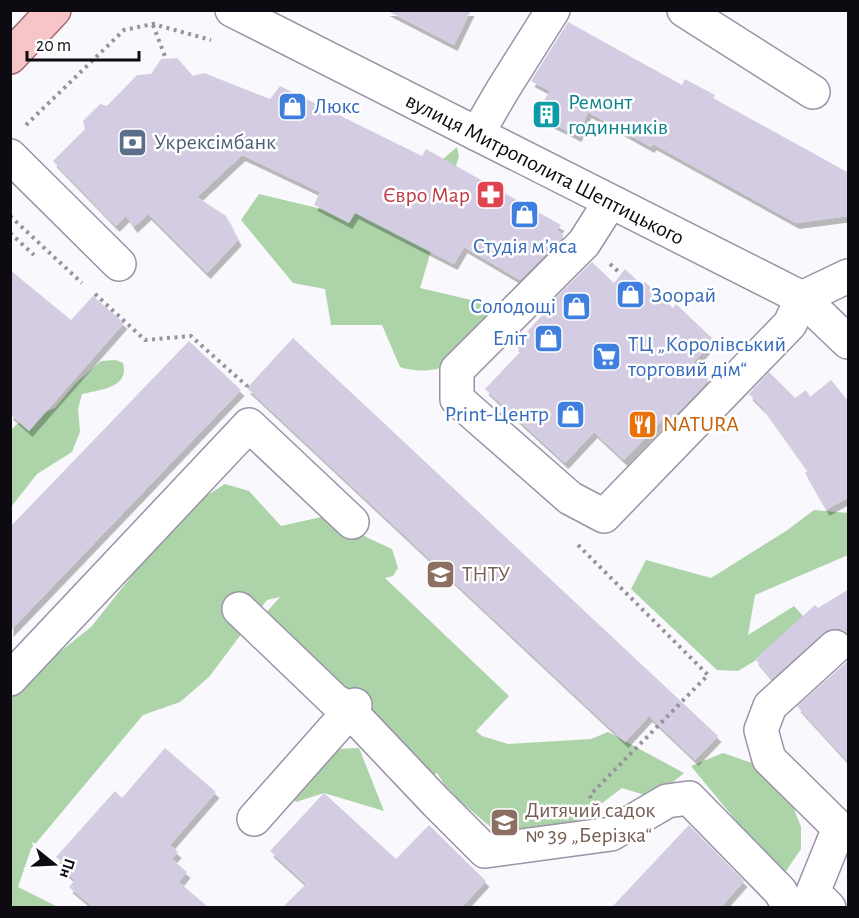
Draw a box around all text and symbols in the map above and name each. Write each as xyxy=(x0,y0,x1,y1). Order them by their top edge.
scale bar xyxy=(27,24,140,62)
text: 20 m xyxy=(36,37,71,55)
street label: вулиця Митрополита Шептицького xyxy=(402,89,688,249)
shop icon: Люкс xyxy=(277,90,309,122)
place label: Ремонт годинників xyxy=(568,91,668,138)
place label: Люкс xyxy=(314,95,360,117)
building icon: Ремонт годинників xyxy=(531,99,563,131)
bank icon: Укрексімбанк xyxy=(117,126,149,158)
place label: Укрексімбанк xyxy=(154,131,276,153)
pharmacy icon: Євро Мар xyxy=(475,179,507,211)
place label: Євро Мар xyxy=(383,184,470,206)
shop icon: Студія мʼяса xyxy=(509,198,541,230)
place label: Студія мʼяса xyxy=(473,235,577,257)
shop icon: Зоорай xyxy=(614,279,646,311)
place label: Зоорай xyxy=(651,284,716,306)
shop icon: Солодощі xyxy=(561,290,593,322)
place label: Солодощі xyxy=(470,295,556,317)
shop icon: Еліт xyxy=(532,322,564,354)
place label: Еліт xyxy=(492,327,528,349)
place label: ТЦ „Королівський торговий дім“ xyxy=(627,333,786,380)
supermarket icon: ТЦ „Королівський торговий дім“ xyxy=(591,341,623,373)
shop icon: Print-Центр xyxy=(554,398,586,430)
place label: Print-Центр xyxy=(445,403,549,425)
restaurant icon: NATURA xyxy=(626,408,658,440)
place label: NATURA xyxy=(663,413,739,435)
school or university icon: ТНТУ xyxy=(425,558,457,590)
place label: ТНТУ xyxy=(462,563,511,585)
place label: Дитячий садок № 39 „Берізка“ xyxy=(525,799,655,846)
school or university icon: Дитячий садок № 39 „Берізка“ xyxy=(488,807,520,839)
north arrow xyxy=(24,834,84,894)
text: Пн xyxy=(57,857,78,880)

